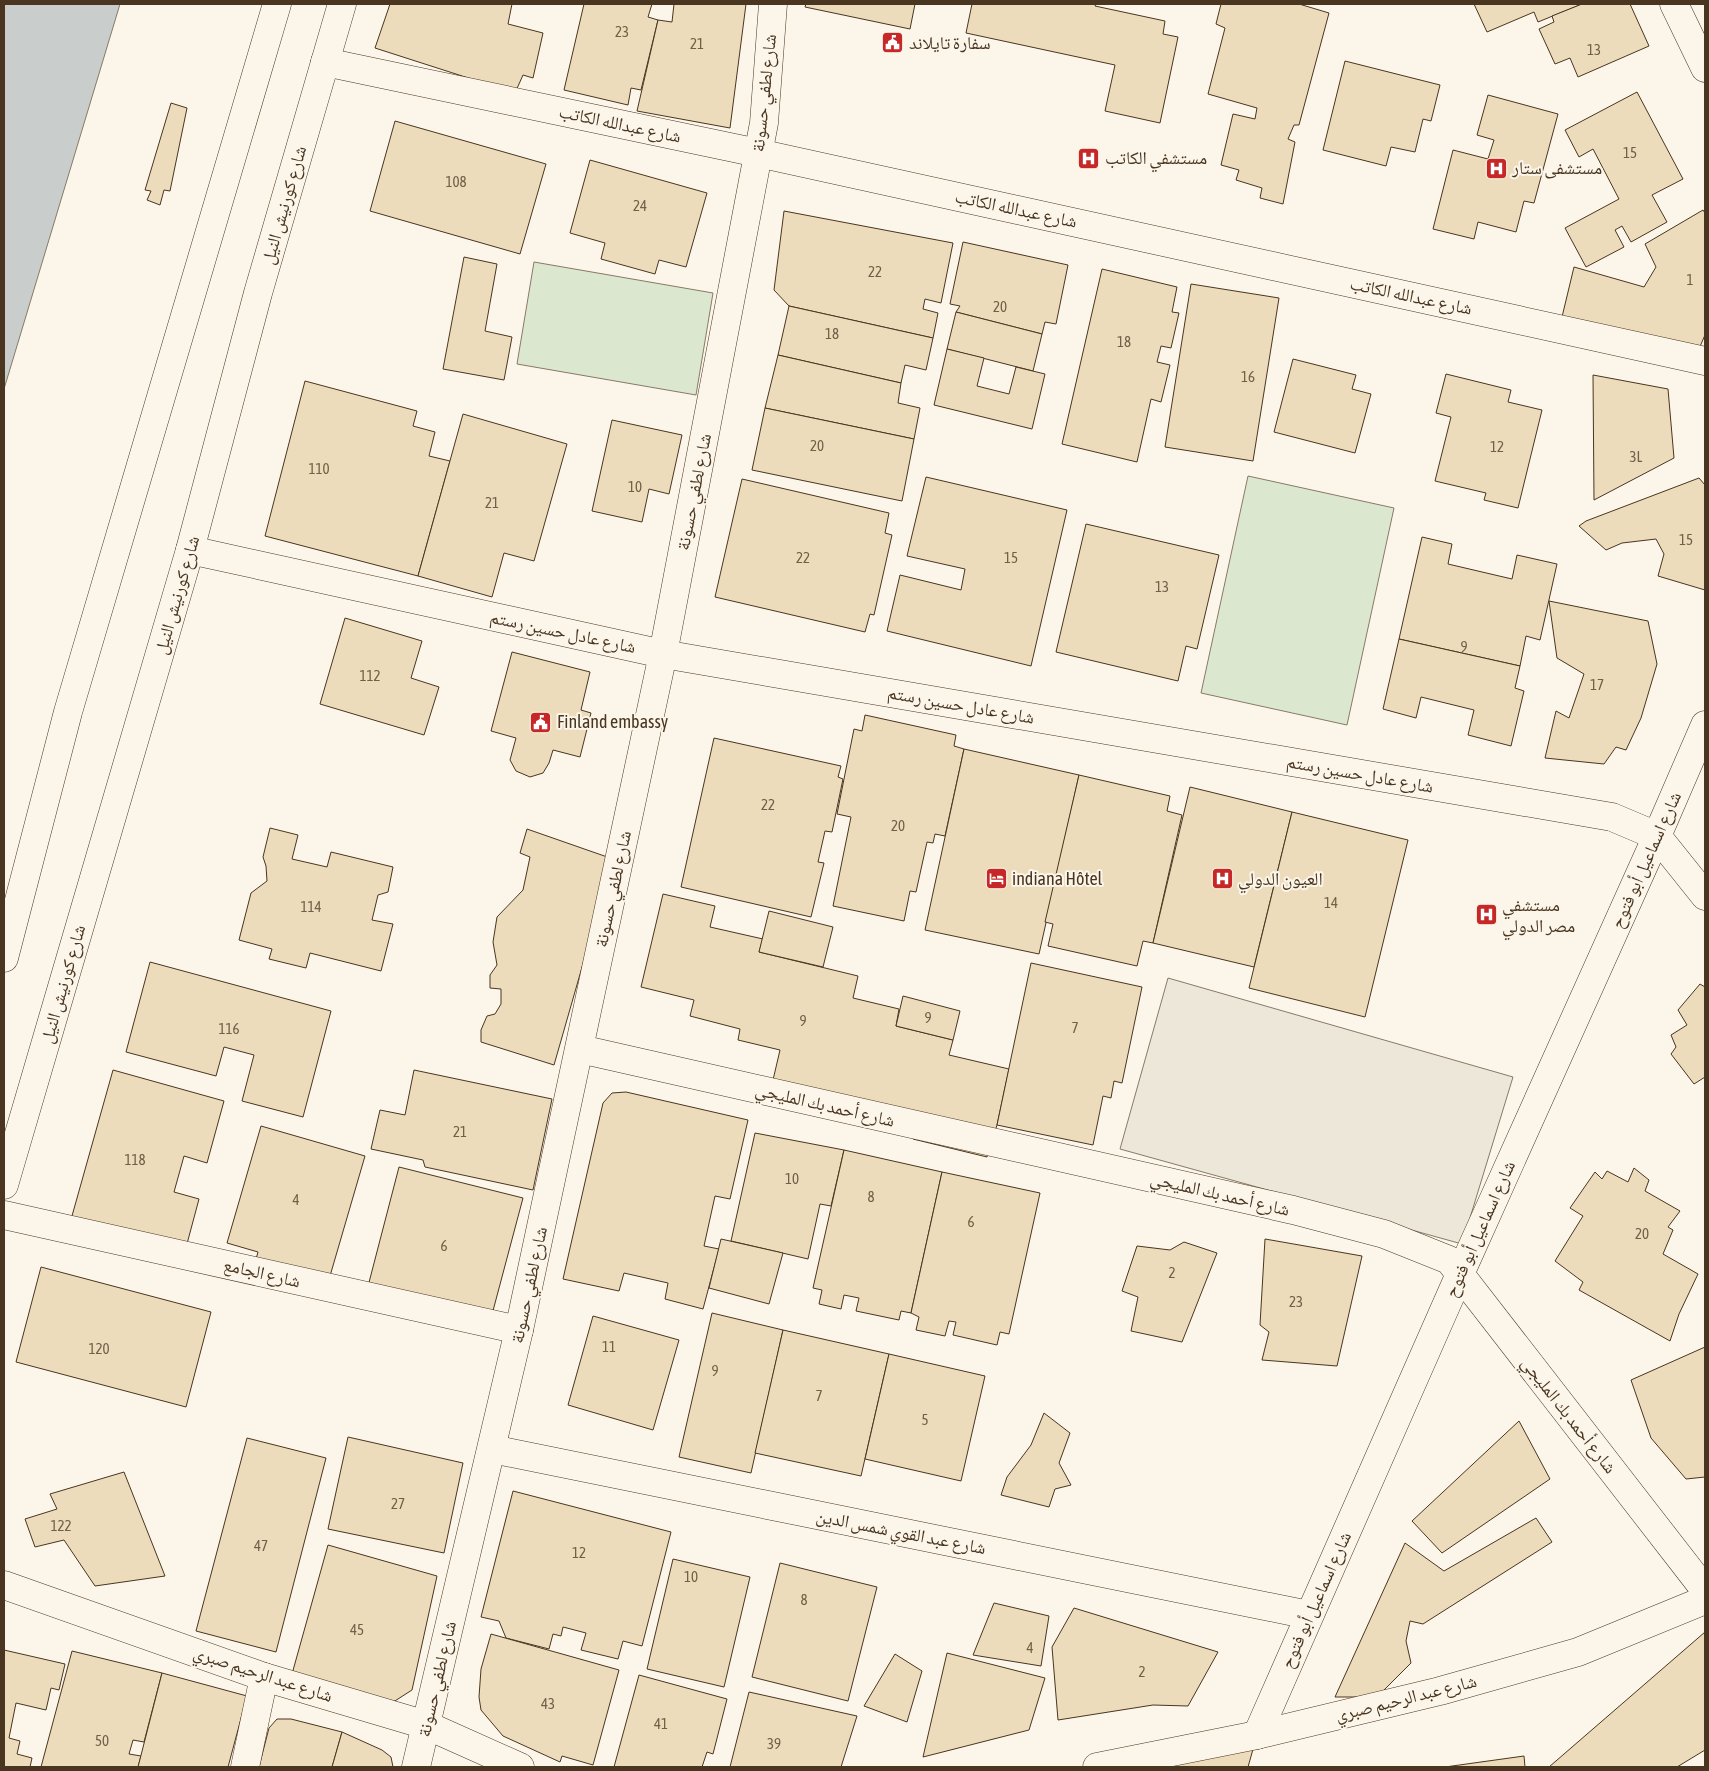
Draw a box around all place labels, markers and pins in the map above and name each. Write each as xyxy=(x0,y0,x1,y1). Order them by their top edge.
public building icon: سفارة تايلاند xyxy=(881,31,905,55)
place label: سفارة تايلاند xyxy=(909,32,991,53)
hospital icon: مستشفي الكاتب xyxy=(1077,146,1101,170)
place label: مستشفي الكاتب xyxy=(1105,147,1207,173)
hospital icon: مستشفى ستار xyxy=(1484,156,1508,180)
place label: مستشفى ستار xyxy=(1511,157,1602,179)
public building icon: Finland embassy xyxy=(529,710,553,734)
place label: Finland embassy xyxy=(557,711,668,732)
hotel icon: indiana Hôtel xyxy=(984,867,1008,891)
hospital icon: العيون الدولي xyxy=(1210,867,1234,891)
place label: indiana Hôtel xyxy=(1012,868,1103,889)
place label: العيون الدولي xyxy=(1238,868,1323,894)
place label: مستشفي مصر الدولي xyxy=(1502,894,1575,941)
hospital icon: مستشفي مصر الدولي xyxy=(1474,903,1498,927)

